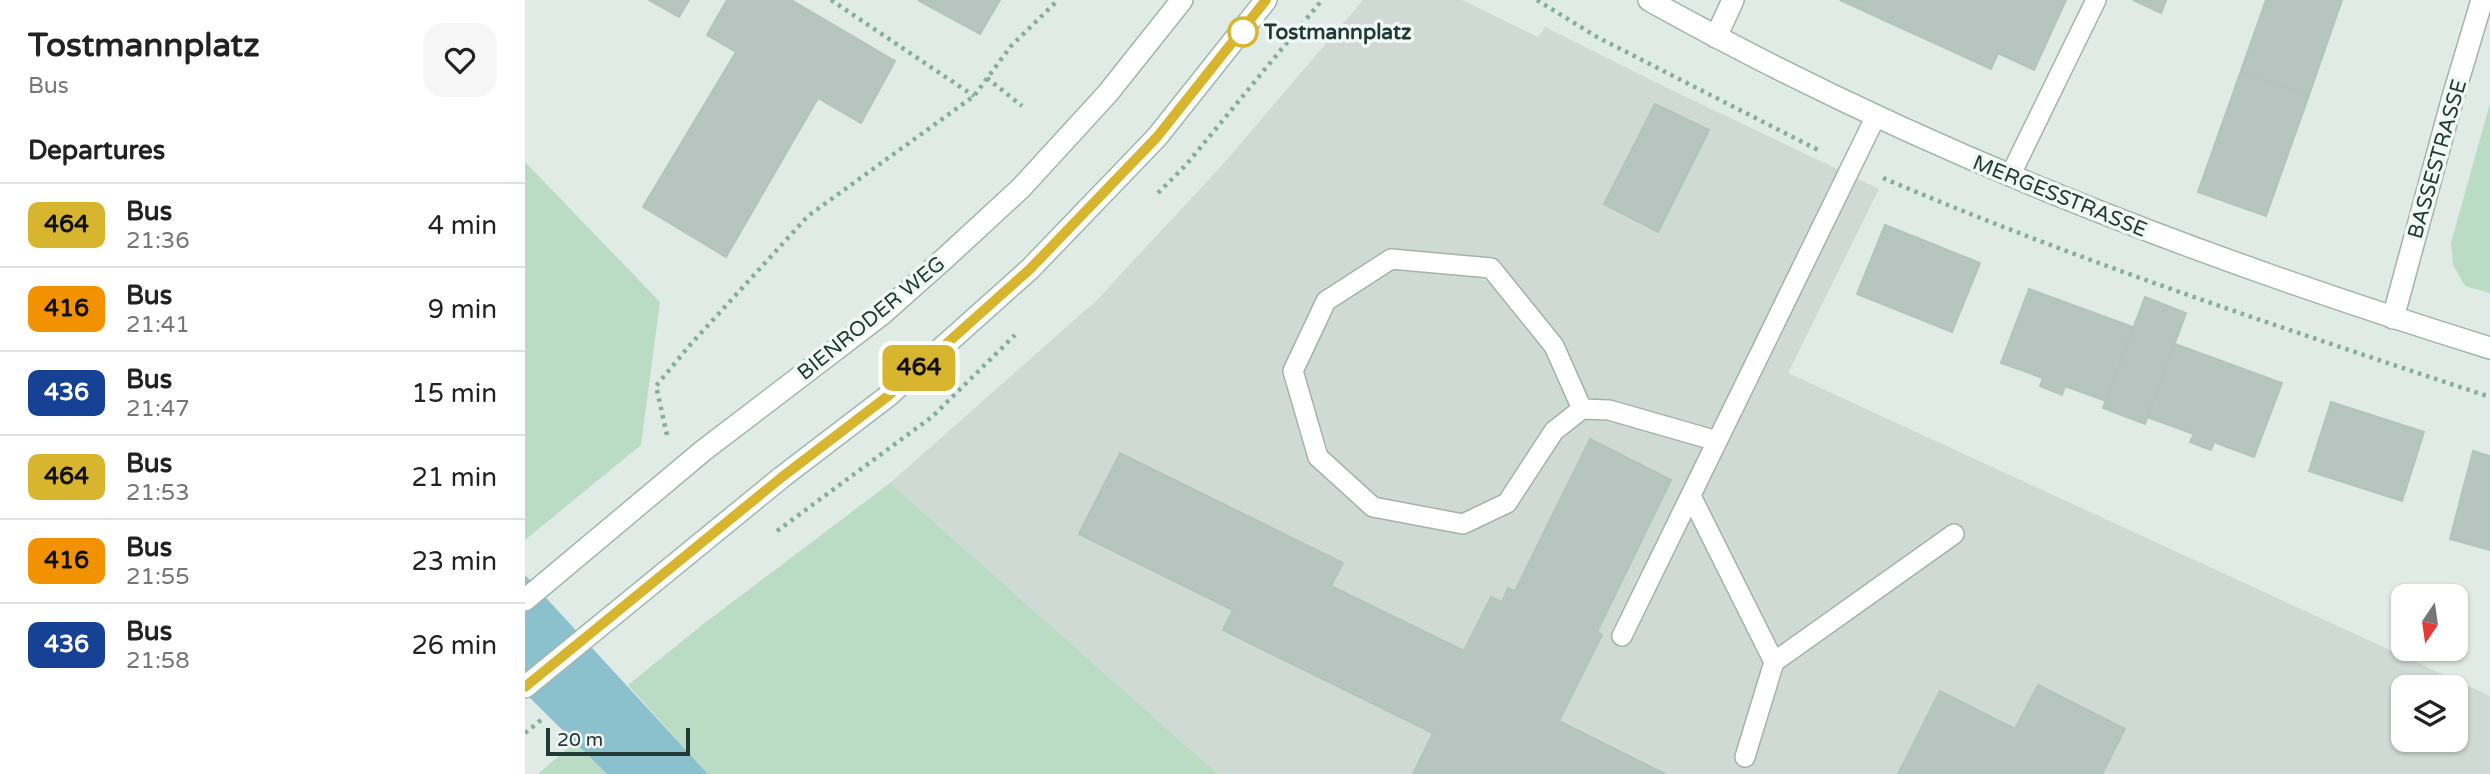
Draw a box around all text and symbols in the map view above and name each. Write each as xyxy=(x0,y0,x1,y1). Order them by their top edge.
marker: Tostmannplatz xyxy=(1228,17,1258,47)
place label: Tostmannplatz xyxy=(1263,20,1412,45)
button: heart xyxy=(423,23,497,97)
text: Tostmannplatz xyxy=(28,26,260,65)
text: Bus xyxy=(28,72,69,100)
street label: BASSESTRASSE xyxy=(2403,77,2472,242)
text: Departures xyxy=(28,135,165,166)
street label: MERGESSTRASSE xyxy=(1969,150,2151,243)
text: Bus xyxy=(126,196,172,227)
text: 464 xyxy=(44,210,89,239)
text: 4 min xyxy=(428,210,497,241)
text: 21:36 xyxy=(126,227,190,255)
street label: BIENRODER WEG xyxy=(792,251,950,386)
text: Bus xyxy=(126,280,172,311)
text: 416 xyxy=(44,294,89,323)
text: 9 min xyxy=(428,294,497,325)
text: 21:41 xyxy=(126,311,190,339)
line badge: 464 xyxy=(879,345,959,391)
text: 464 xyxy=(896,353,942,382)
text: Bus xyxy=(126,364,172,395)
text: 436 xyxy=(44,378,89,407)
text: 15 min xyxy=(411,378,497,409)
text: 21:47 xyxy=(126,395,190,423)
text: Bus xyxy=(126,448,172,479)
text: 464 xyxy=(44,462,89,491)
text: 21 min xyxy=(411,462,497,493)
text: 21:53 xyxy=(126,479,190,507)
text: Bus xyxy=(126,532,172,563)
text: 416 xyxy=(44,546,89,575)
text: 23 min xyxy=(411,546,497,577)
text: 21:55 xyxy=(126,563,190,591)
north arrow xyxy=(2391,584,2467,662)
map controls xyxy=(2391,584,2468,752)
text: Bus xyxy=(126,616,172,647)
text: 436 xyxy=(44,630,89,659)
text: 26 min xyxy=(411,630,497,661)
text: 21:58 xyxy=(126,647,190,675)
button: layers xyxy=(2391,675,2468,752)
scale bar xyxy=(546,725,689,757)
text: 20 m xyxy=(557,729,603,751)

